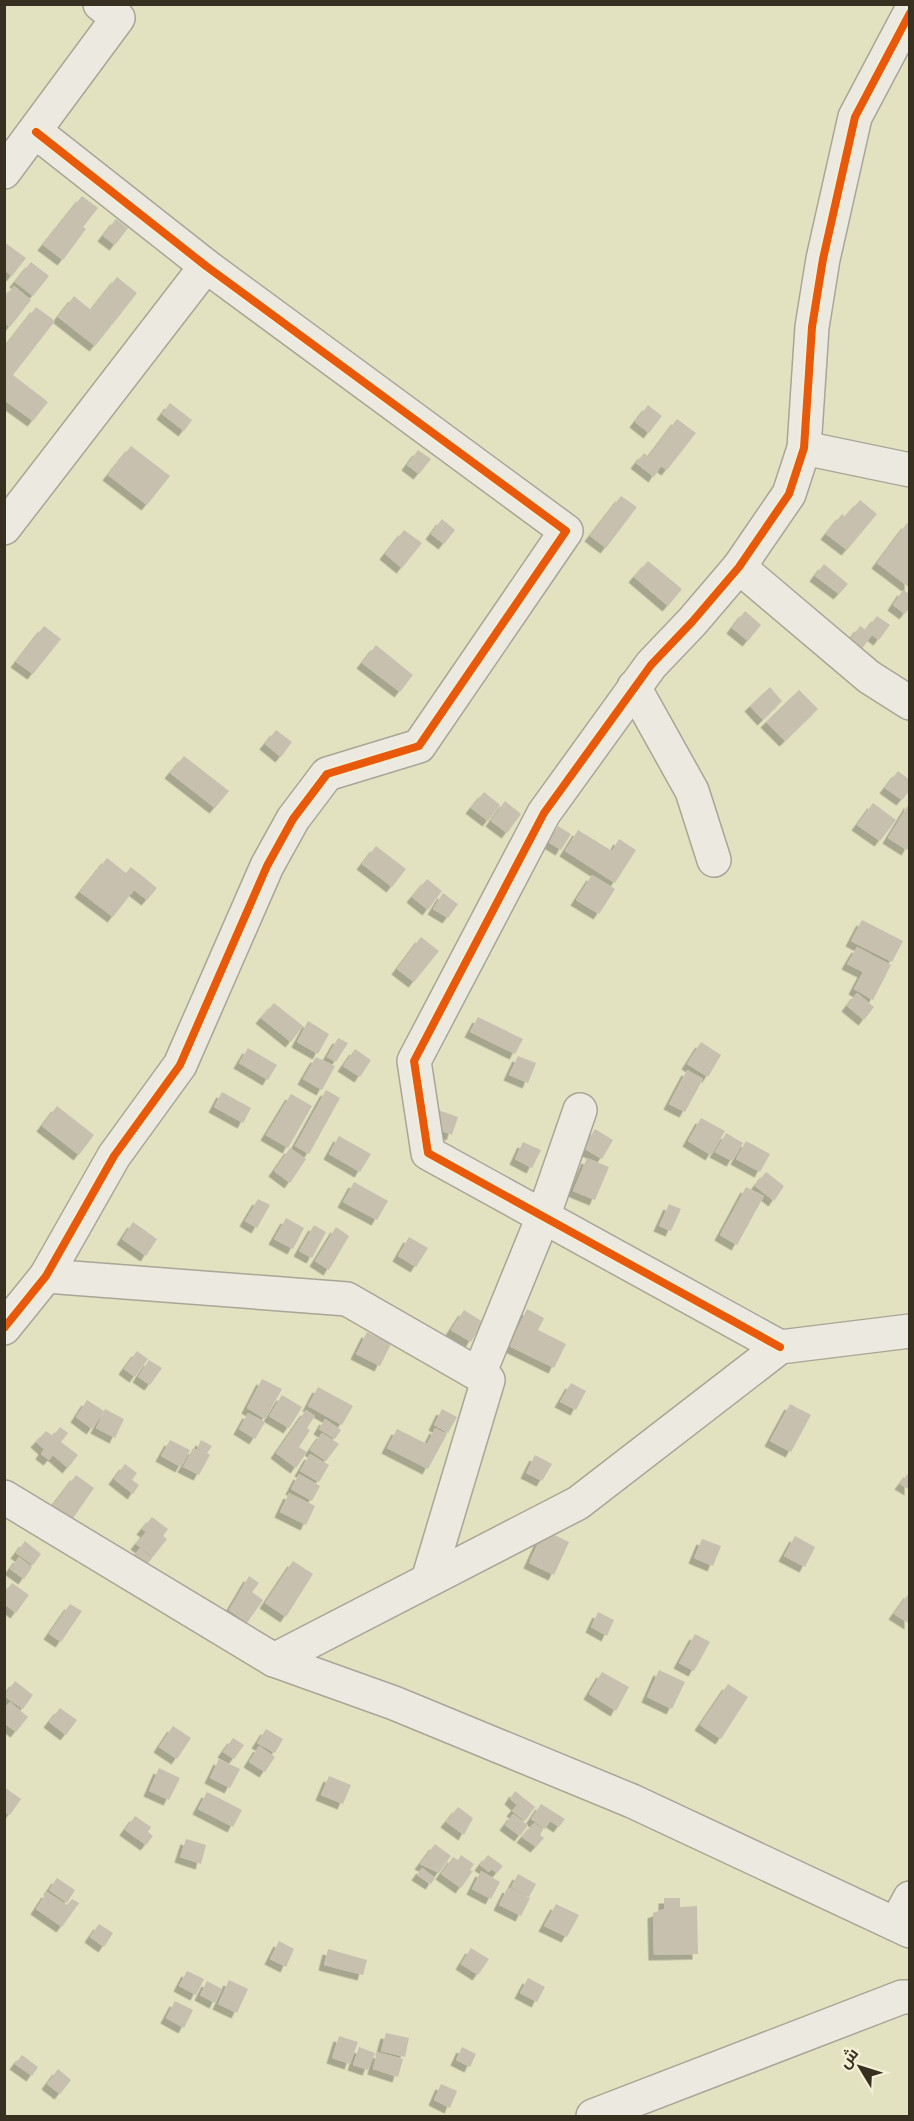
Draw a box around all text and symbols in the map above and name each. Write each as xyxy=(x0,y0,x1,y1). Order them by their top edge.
north arrow xyxy=(830,2037,890,2097)
text: ش xyxy=(835,2044,862,2072)

